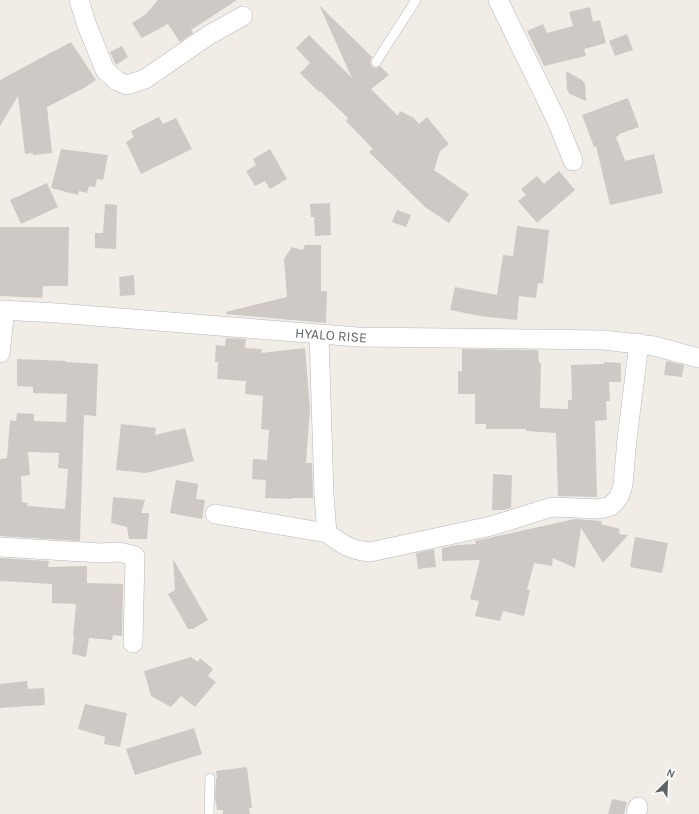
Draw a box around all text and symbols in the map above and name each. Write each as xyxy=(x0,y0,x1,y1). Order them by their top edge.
street label: HYALO RISE xyxy=(295,325,367,346)
north arrow xyxy=(647,762,687,802)
text: N xyxy=(665,766,677,781)

